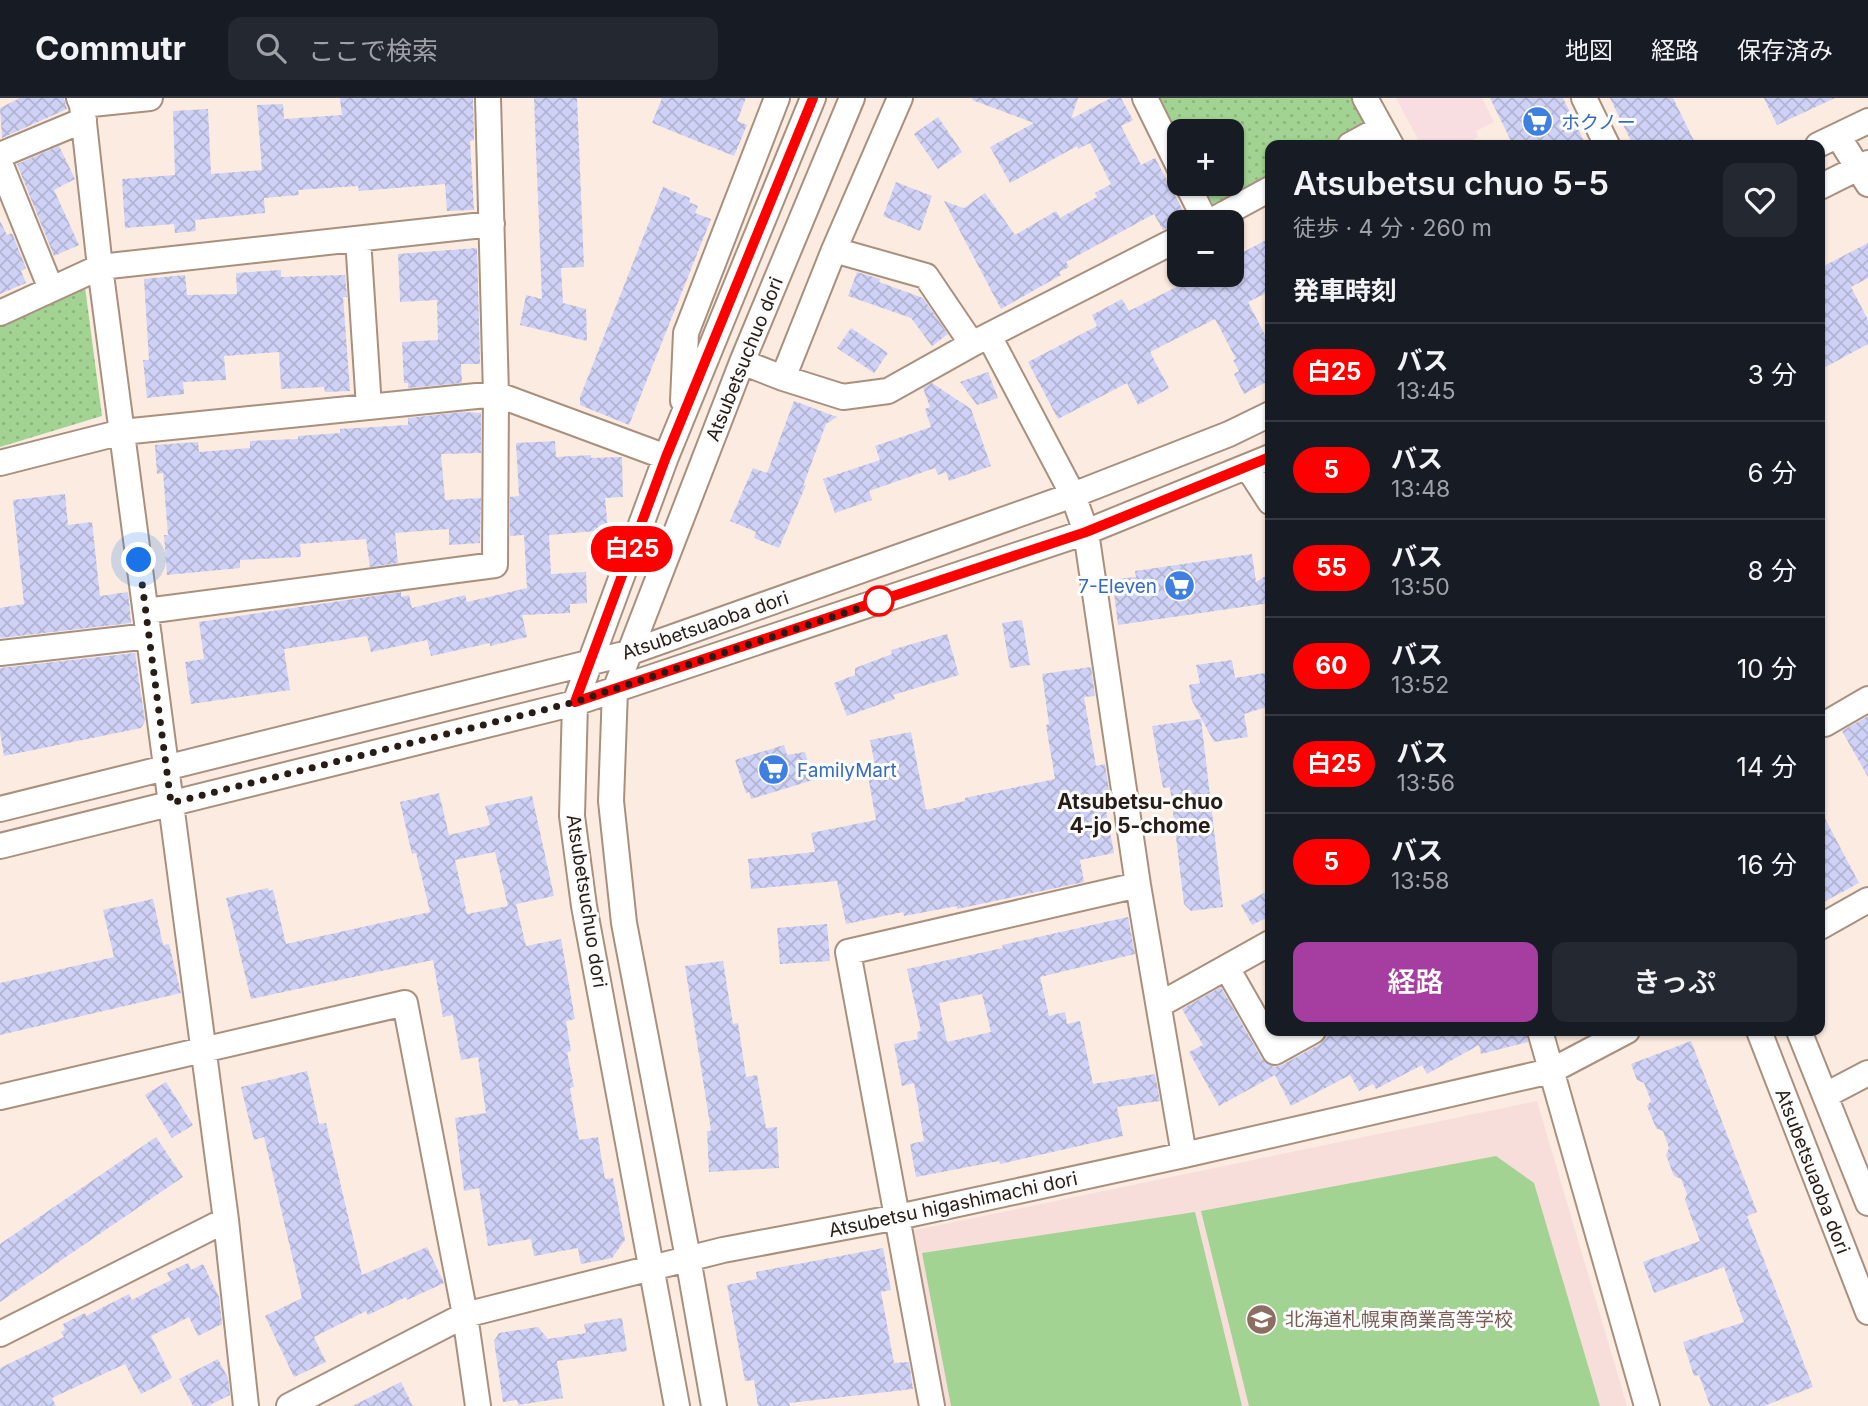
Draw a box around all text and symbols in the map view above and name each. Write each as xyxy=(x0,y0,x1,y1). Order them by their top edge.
search box xyxy=(228,17,718,80)
text: Commutr xyxy=(35,28,186,68)
icon: search xyxy=(252,29,290,67)
text: ここで検索 xyxy=(308,35,438,66)
text: 地図 xyxy=(1565,36,1613,65)
text: 経路 xyxy=(1651,36,1699,65)
text: 保存済み xyxy=(1737,36,1833,65)
supermarket icon: ホクノー xyxy=(1521,105,1555,139)
place label: ホクノー xyxy=(1561,111,1636,134)
map controls xyxy=(1167,119,1244,287)
button: + xyxy=(1167,119,1244,196)
text: Atsubetsu chuo 5-5 xyxy=(1293,163,1609,203)
button: heart xyxy=(1723,163,1797,237)
button: − xyxy=(1167,210,1244,287)
text: 徒歩 · 4 分 · 260 m xyxy=(1293,214,1492,242)
street label: Atsubetsuchuo dori xyxy=(701,274,788,445)
text: 発車時刻 xyxy=(1293,275,1397,306)
text: バス xyxy=(1396,345,1448,376)
text: 白25 xyxy=(1307,357,1361,386)
text: 3 分 xyxy=(1748,359,1797,390)
text: 13:45 xyxy=(1396,377,1456,405)
text: バス xyxy=(1391,443,1443,474)
text: 5 xyxy=(1324,455,1339,484)
text: 6 分 xyxy=(1748,457,1797,488)
text: 13:48 xyxy=(1391,475,1450,503)
line badge: 白25 xyxy=(592,526,672,572)
text: 白25 xyxy=(605,534,659,563)
text: バス xyxy=(1391,541,1443,572)
your location xyxy=(121,542,156,577)
text: 55 xyxy=(1316,553,1347,582)
text: 8 分 xyxy=(1748,555,1797,586)
supermarket icon: 7-Eleven xyxy=(1163,569,1197,603)
text: 13:50 xyxy=(1391,573,1450,601)
place label: 7-Eleven xyxy=(1078,575,1157,598)
street label: Atsubetsuaoba dori xyxy=(619,586,792,665)
unlabelled marker xyxy=(864,586,894,616)
text: バス xyxy=(1391,639,1443,670)
text: 60 xyxy=(1316,651,1347,680)
text: 10 分 xyxy=(1737,653,1797,684)
text: 13:52 xyxy=(1391,671,1449,699)
text: バス xyxy=(1396,737,1448,768)
text: 白25 xyxy=(1307,749,1361,778)
text: 14 分 xyxy=(1736,751,1797,782)
supermarket icon: FamilyMart xyxy=(757,753,791,787)
place label: FamilyMart xyxy=(797,759,897,782)
text: 13:56 xyxy=(1396,769,1455,797)
district label: Atsubetsu-chuo 4-jo 5-chome xyxy=(1057,789,1223,838)
street label: Atsubetsuchuo dori xyxy=(561,813,612,989)
text: バス xyxy=(1391,835,1443,866)
text: 5 xyxy=(1324,847,1339,876)
text: 16 分 xyxy=(1737,849,1797,880)
text: 13:58 xyxy=(1391,867,1449,895)
button: 経路 xyxy=(1293,942,1538,1022)
button: きっぷ xyxy=(1552,942,1797,1022)
street label: Atsubetsuaoba dori xyxy=(1770,1085,1855,1257)
street label: Atsubetsu higashimachi dori xyxy=(827,1167,1080,1242)
school or university icon: 北海道札幌東商業高等学校 xyxy=(1245,1302,1279,1336)
place label: 北海道札幌東商業高等学校 xyxy=(1285,1308,1513,1331)

